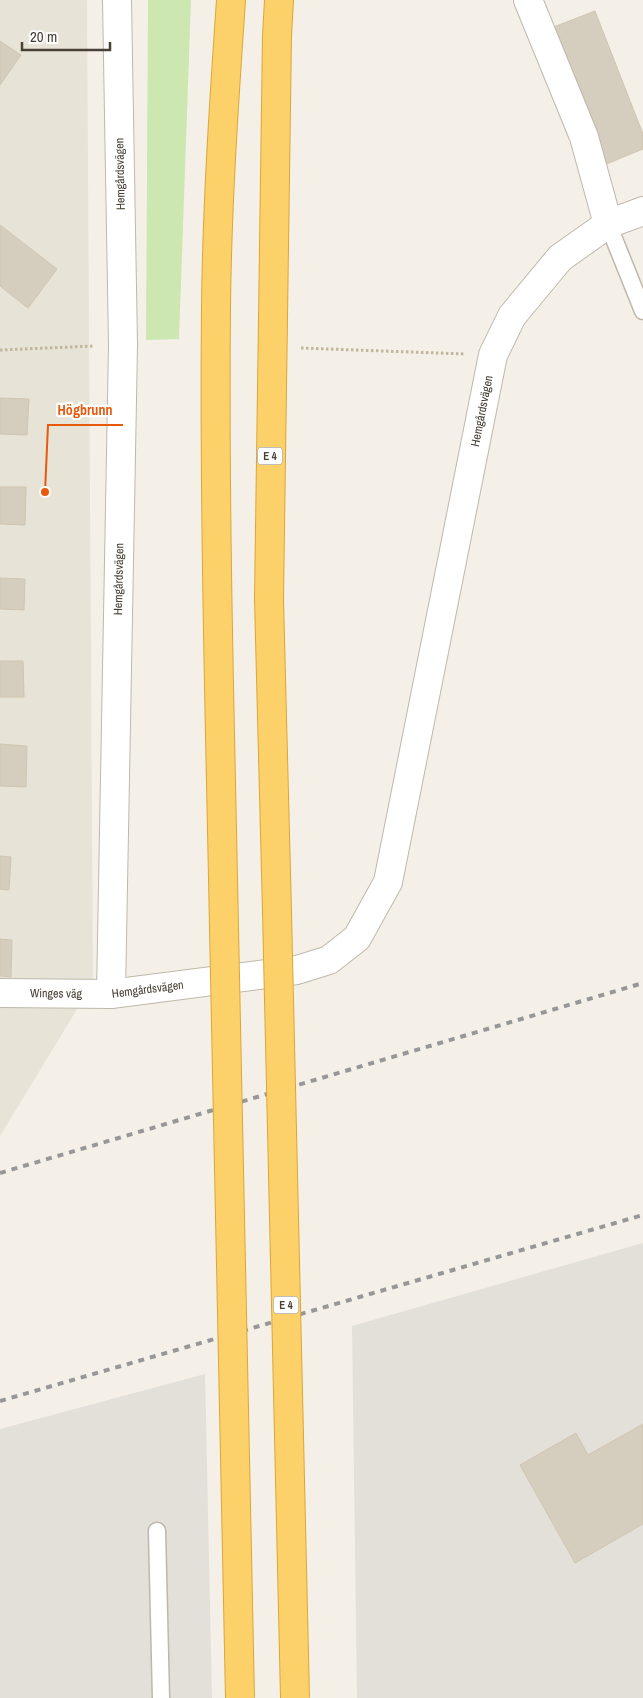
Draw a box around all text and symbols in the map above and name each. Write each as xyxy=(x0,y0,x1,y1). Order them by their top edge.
scale bar xyxy=(22,20,110,52)
text: 20 m xyxy=(30,26,57,47)
street label: Hemgårdsvägen xyxy=(111,138,129,210)
street label: Hemgårdsvägen xyxy=(467,374,497,448)
callout: Högbrunn xyxy=(48,396,123,425)
text: Högbrunn xyxy=(58,401,112,419)
road number: E 4 xyxy=(258,448,282,464)
street label: Hemgårdsvägen xyxy=(110,543,127,615)
street label: Hemgårdsvägen xyxy=(111,977,185,1002)
street label: Winges väg xyxy=(30,985,83,1002)
road number: E 4 xyxy=(274,1296,298,1314)

